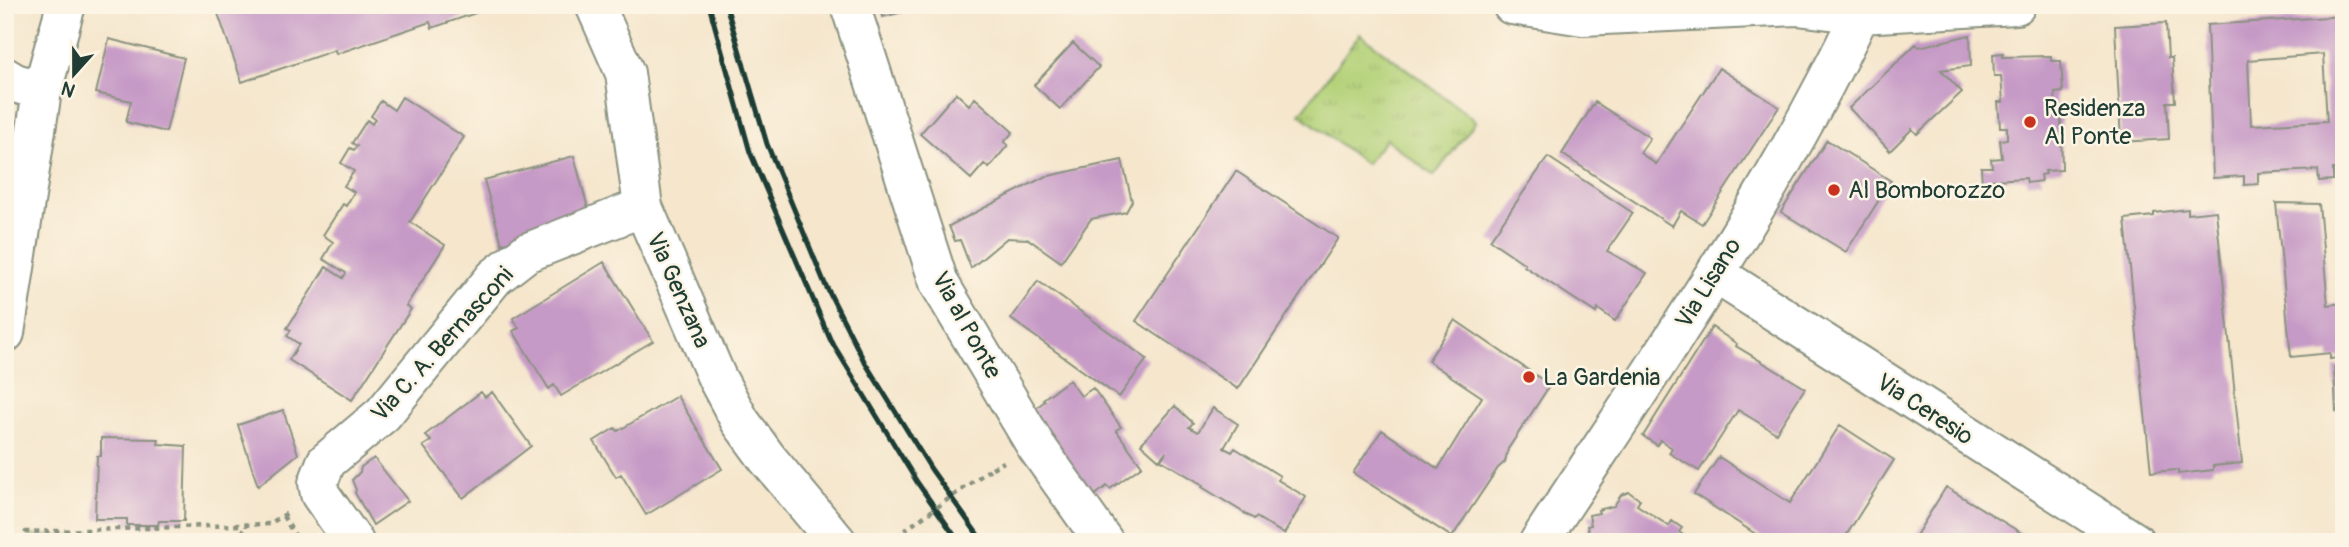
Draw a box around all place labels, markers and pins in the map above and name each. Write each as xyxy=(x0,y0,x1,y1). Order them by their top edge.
place label: Residenza Al Ponte xyxy=(2044,94,2145,151)
marker: Residenza Al Ponte xyxy=(2022,114,2038,130)
place label: Al Bomborozzo xyxy=(1848,176,2005,205)
marker: Al Bomborozzo xyxy=(1826,182,1842,198)
place label: La Gardenia xyxy=(1543,363,1660,392)
marker: La Gardenia xyxy=(1521,369,1537,385)

